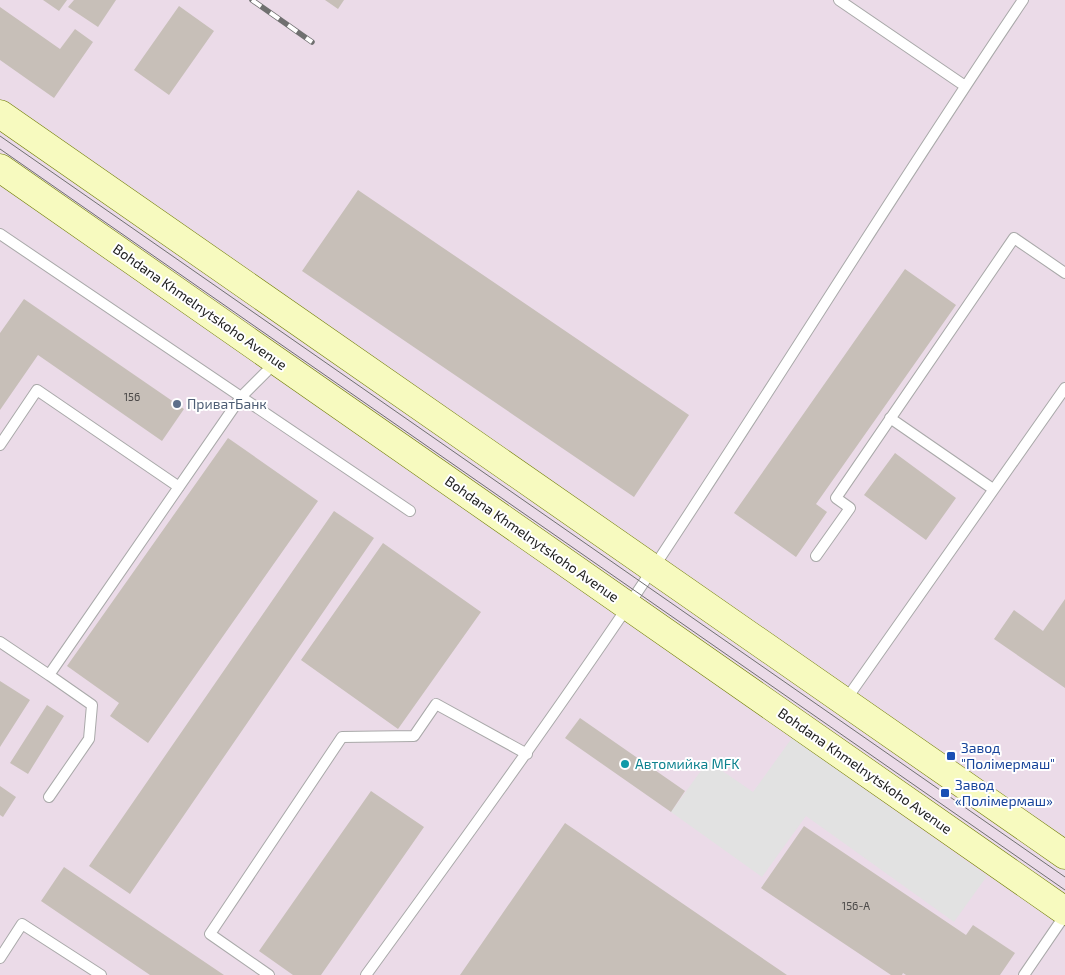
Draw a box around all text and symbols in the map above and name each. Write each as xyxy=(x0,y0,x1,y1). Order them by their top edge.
street label: Bohdana Khmelnytskoho Avenue xyxy=(110,240,291,373)
house number: 156 xyxy=(124,390,140,403)
place label: ПриватБанк xyxy=(187,395,267,412)
marker: ПриватБанк xyxy=(171,398,183,410)
street label: Bohdana Khmelnytskoho Avenue xyxy=(442,472,623,605)
street label: Bohdana Khmelnytskoho Avenue xyxy=(775,704,956,837)
place label: Завод "Полімермаш" xyxy=(961,739,1055,772)
marker: Завод "Полімермаш" xyxy=(945,750,957,762)
place label: Автомийка MFK xyxy=(635,755,740,772)
marker: Автомийка MFK xyxy=(619,758,631,770)
place label: Завод «Полімермаш» xyxy=(955,776,1053,809)
marker: Завод «Полімермаш» xyxy=(939,787,951,799)
house number: 156-А xyxy=(842,899,870,912)

